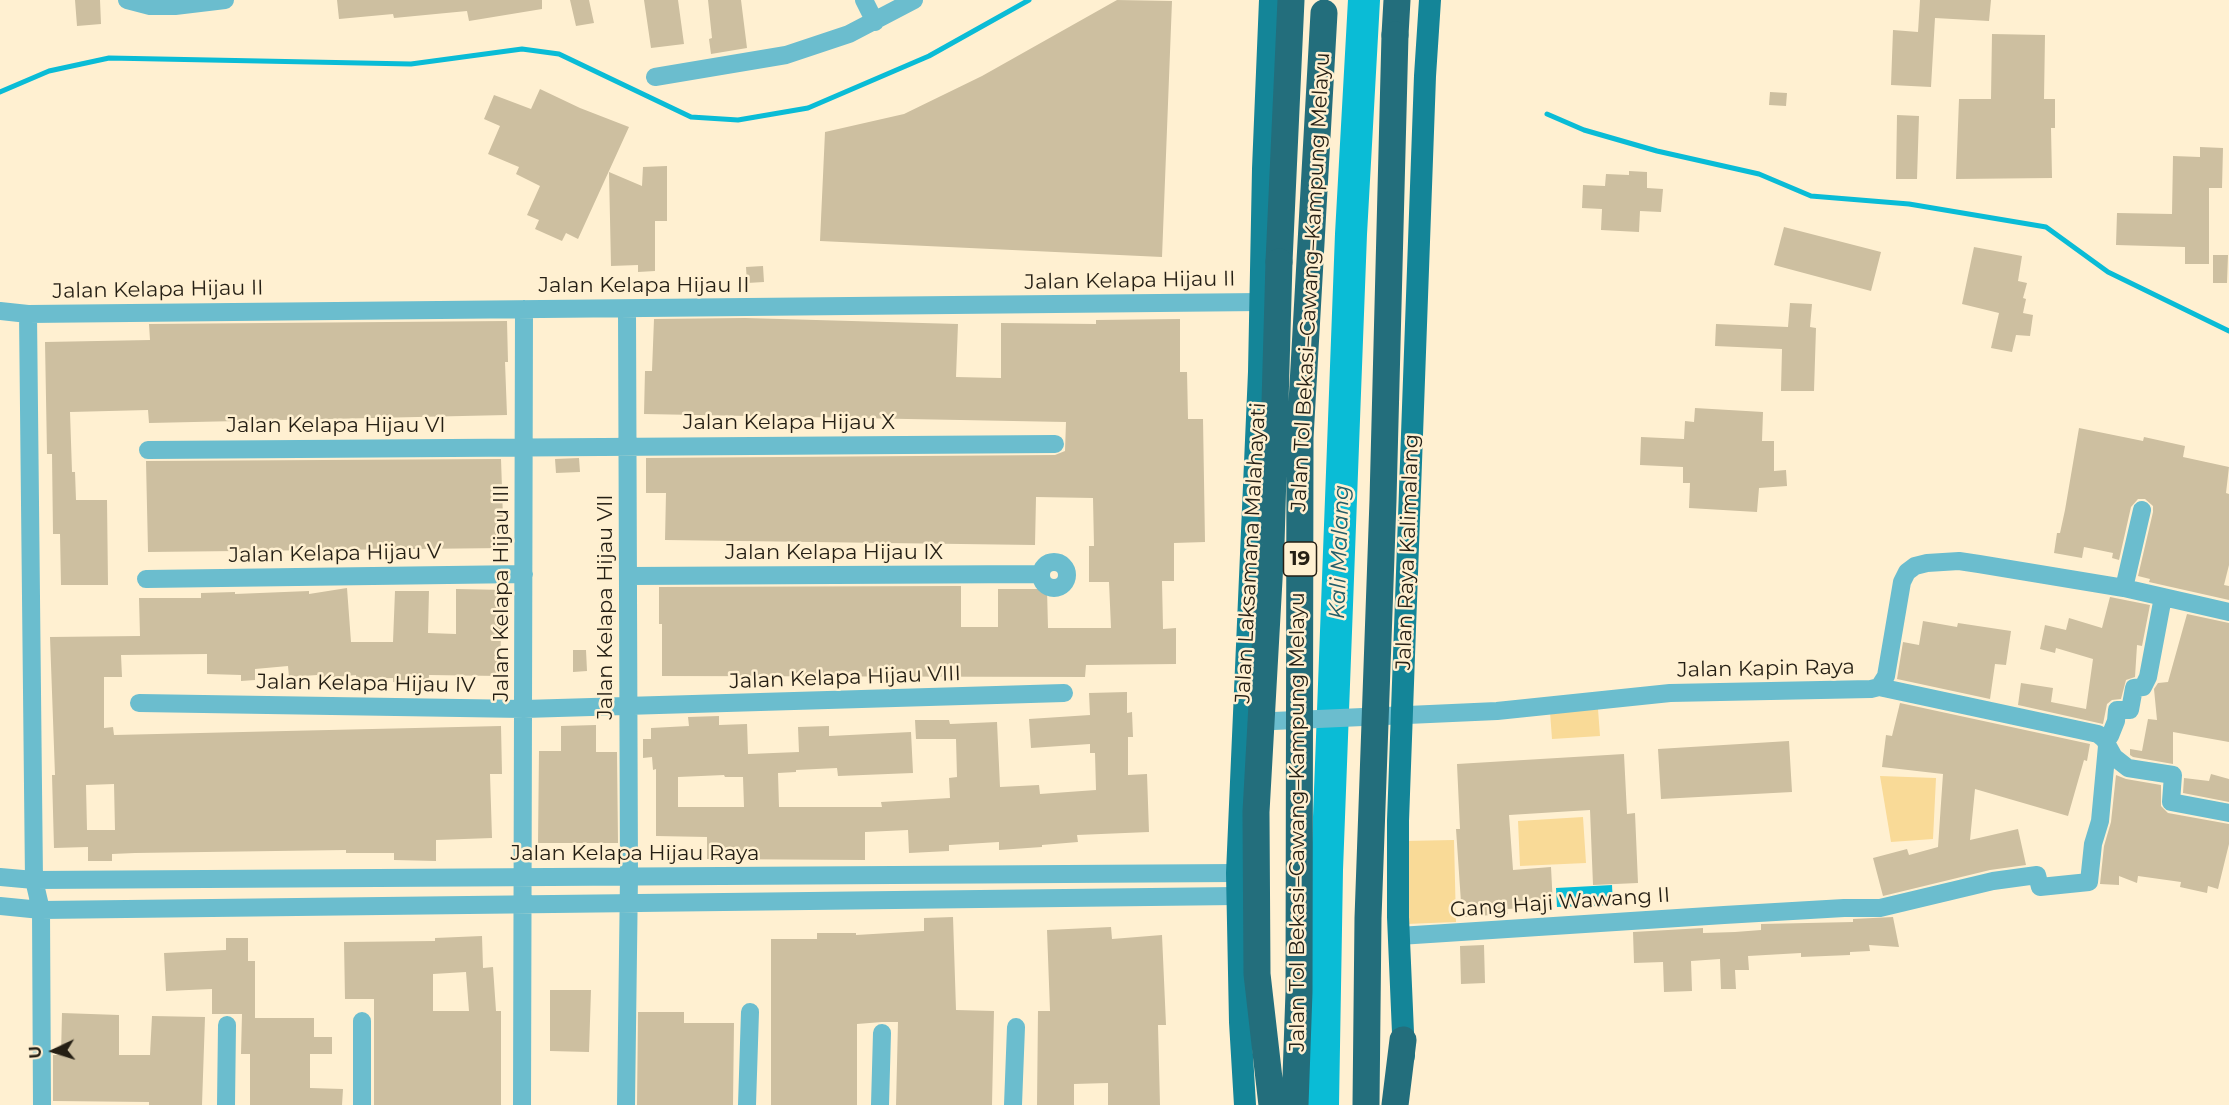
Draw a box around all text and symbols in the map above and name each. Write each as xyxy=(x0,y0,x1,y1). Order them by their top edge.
street label: Jalan Tol Bekasi–Cawang–Kampung Melayu xyxy=(1286,52,1336,512)
street label: Jalan Kelapa Hijau II xyxy=(1024,267,1236,295)
street label: Jalan Kelapa Hijau II xyxy=(538,273,750,299)
street label: Jalan Kelapa Hijau II xyxy=(52,276,264,304)
street label: Jalan Laksamana Malahayati xyxy=(1231,402,1271,704)
street label: Jalan Kelapa Hijau X xyxy=(683,410,895,436)
street label: Jalan Kelapa Hijau VI xyxy=(226,413,446,439)
street label: Jalan Raya Kalimalang xyxy=(1391,434,1425,670)
street label: Jalan Kelapa Hijau III xyxy=(489,484,515,702)
water label: Kali Malang xyxy=(1324,484,1356,620)
street label: Jalan Kelapa Hijau VII xyxy=(593,494,619,720)
street label: Jalan Kelapa Hijau V xyxy=(228,540,442,568)
street label: Jalan Kelapa Hijau IX xyxy=(725,540,943,566)
road number: 19 xyxy=(1284,542,1316,576)
street label: Jalan Tol Bekasi–Cawang–Kampung Melayu xyxy=(1285,592,1311,1052)
street label: Jalan Kapin Raya xyxy=(1677,655,1855,683)
street label: Jalan Kelapa Hijau VIII xyxy=(729,661,961,695)
street label: Jalan Kelapa Hijau IV xyxy=(256,669,476,699)
street label: Jalan Kelapa Hijau Raya xyxy=(511,841,759,867)
street label: Gang Haji Wawang II xyxy=(1449,883,1671,923)
north arrow xyxy=(24,1021,84,1081)
text: U xyxy=(26,1045,45,1059)

